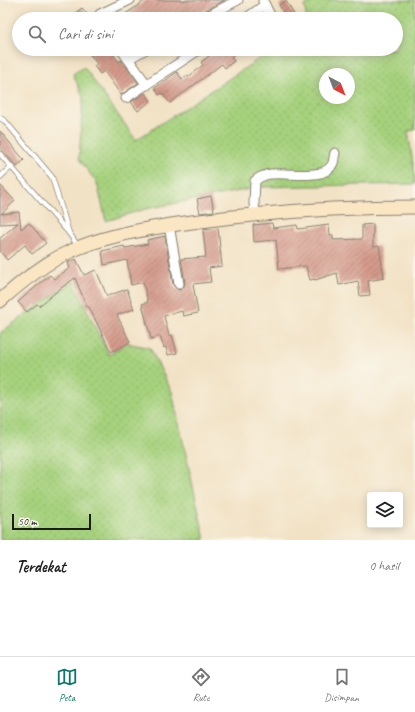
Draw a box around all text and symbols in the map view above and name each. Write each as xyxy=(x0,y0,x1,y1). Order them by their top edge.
search box xyxy=(12,12,403,56)
icon: search xyxy=(26,23,48,45)
text: Cari di sini xyxy=(58,25,113,44)
north arrow xyxy=(319,68,355,104)
map controls xyxy=(367,492,403,528)
button: layers xyxy=(367,492,403,528)
scale bar xyxy=(12,512,91,531)
text: 50 m xyxy=(18,514,37,528)
text: Terdekat xyxy=(16,556,66,577)
text: 0 hasil xyxy=(369,558,399,574)
tab: Peta xyxy=(56,666,78,704)
tab: Rute xyxy=(190,666,212,704)
tab: Disimpan xyxy=(324,666,359,704)

